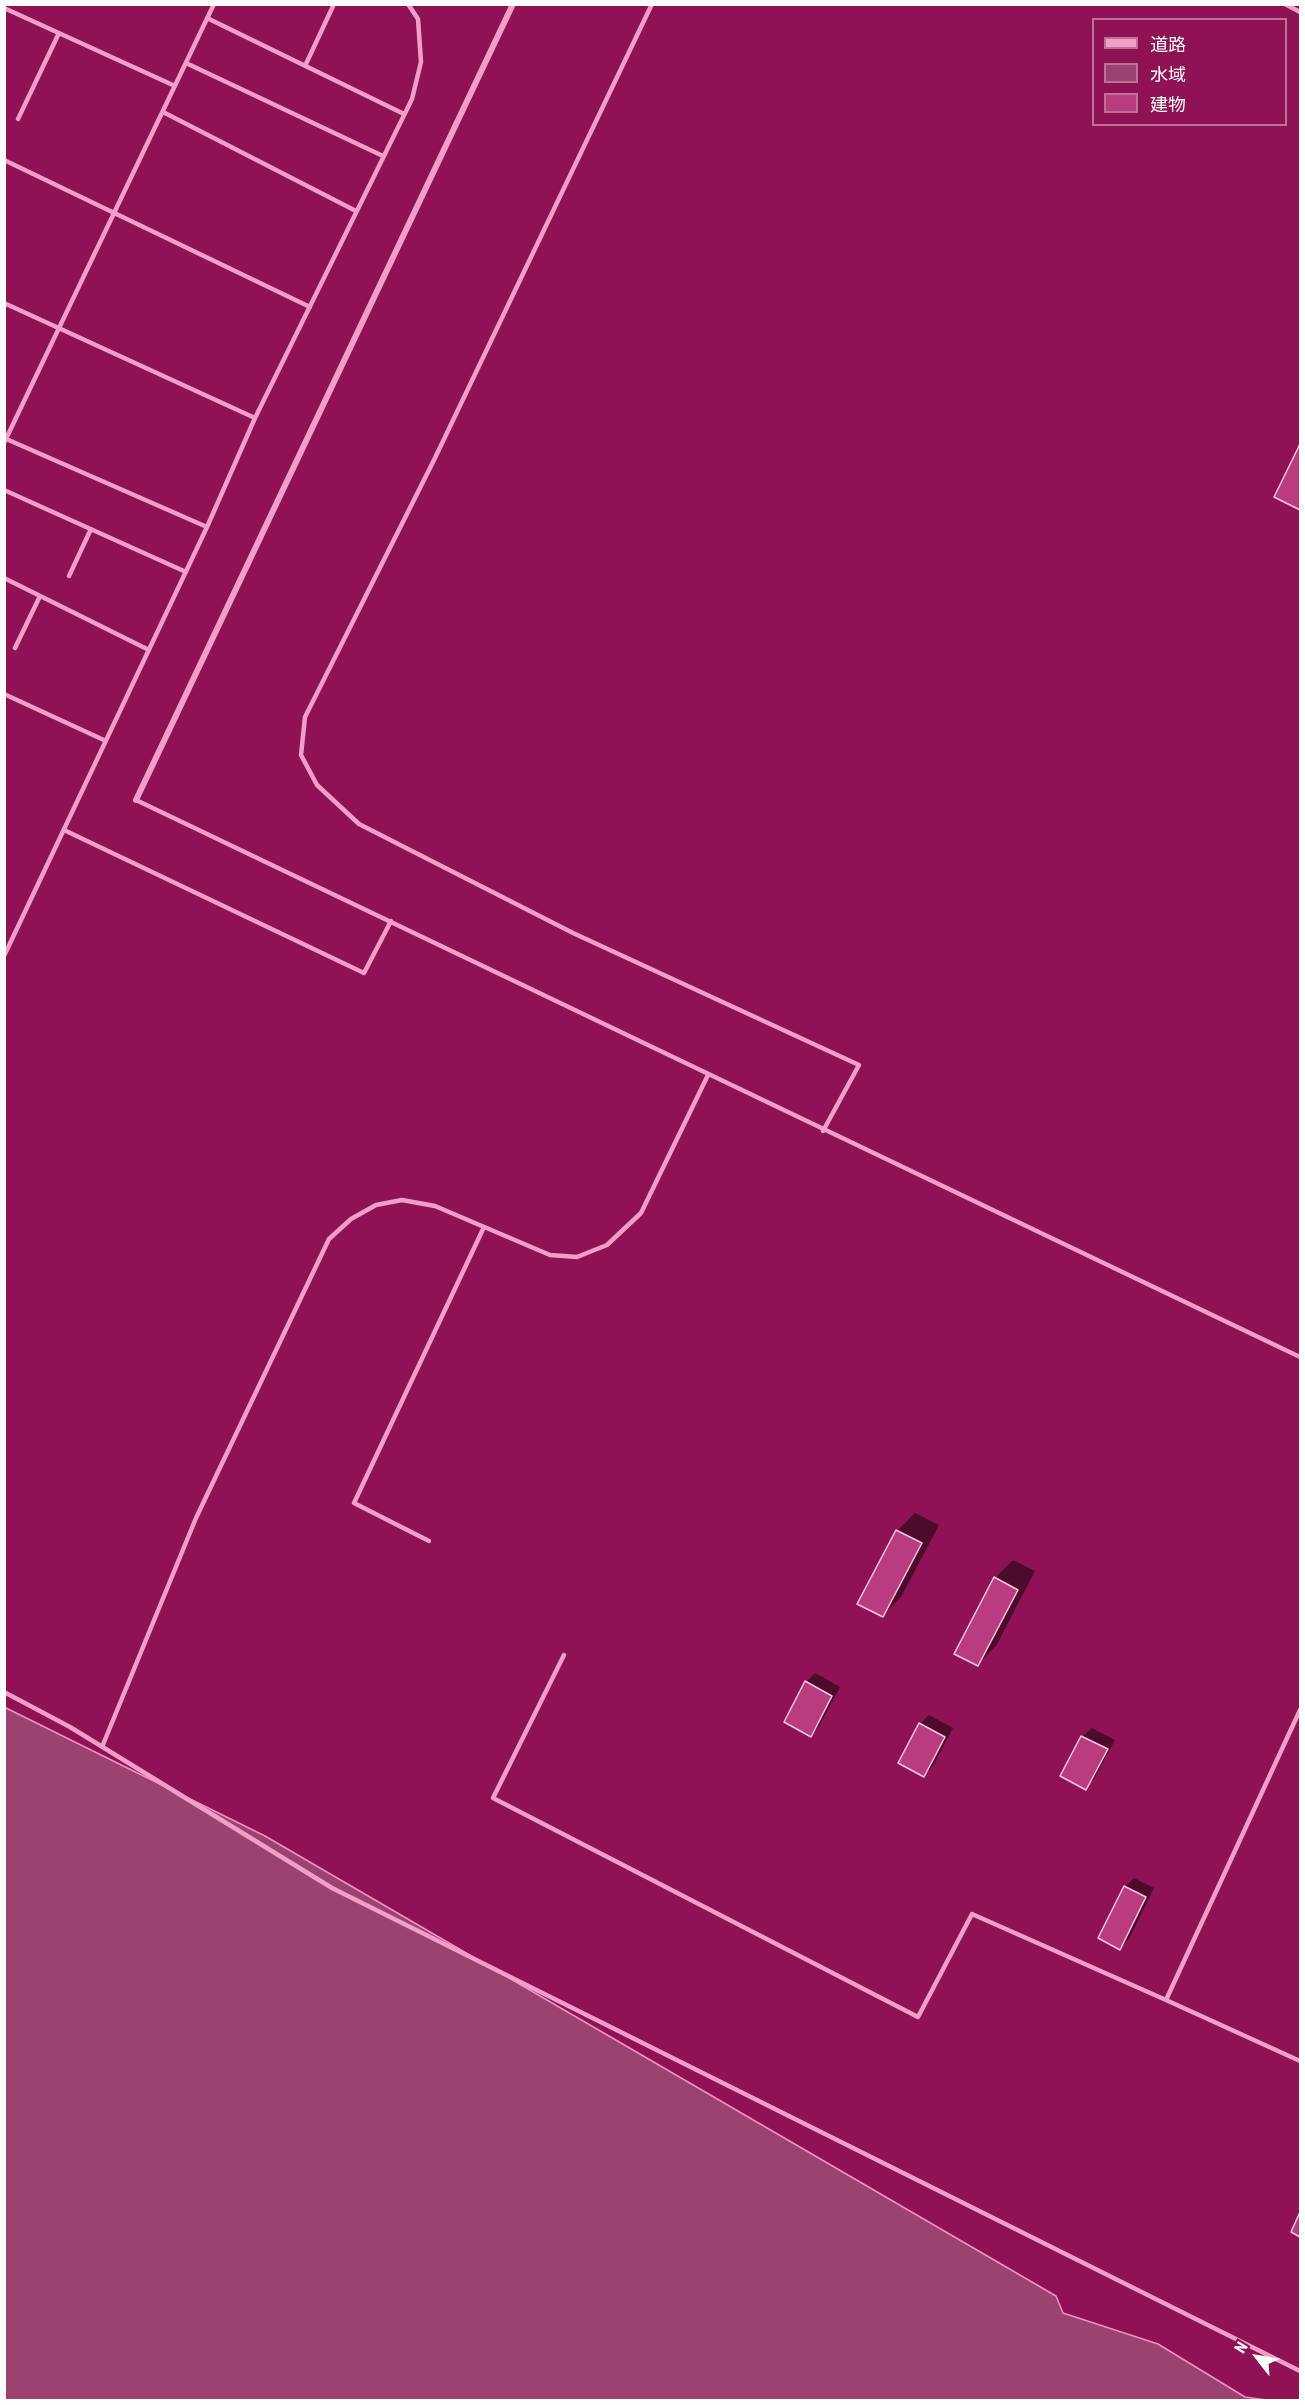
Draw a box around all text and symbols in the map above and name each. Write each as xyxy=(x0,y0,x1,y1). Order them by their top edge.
legend xyxy=(1092,18,1287,126)
text: 道路 xyxy=(1150,34,1186,55)
text: 水域 xyxy=(1150,64,1186,85)
text: 建物 xyxy=(1150,94,1186,115)
north arrow xyxy=(1227,2327,1287,2387)
text: N xyxy=(1230,2338,1252,2357)

